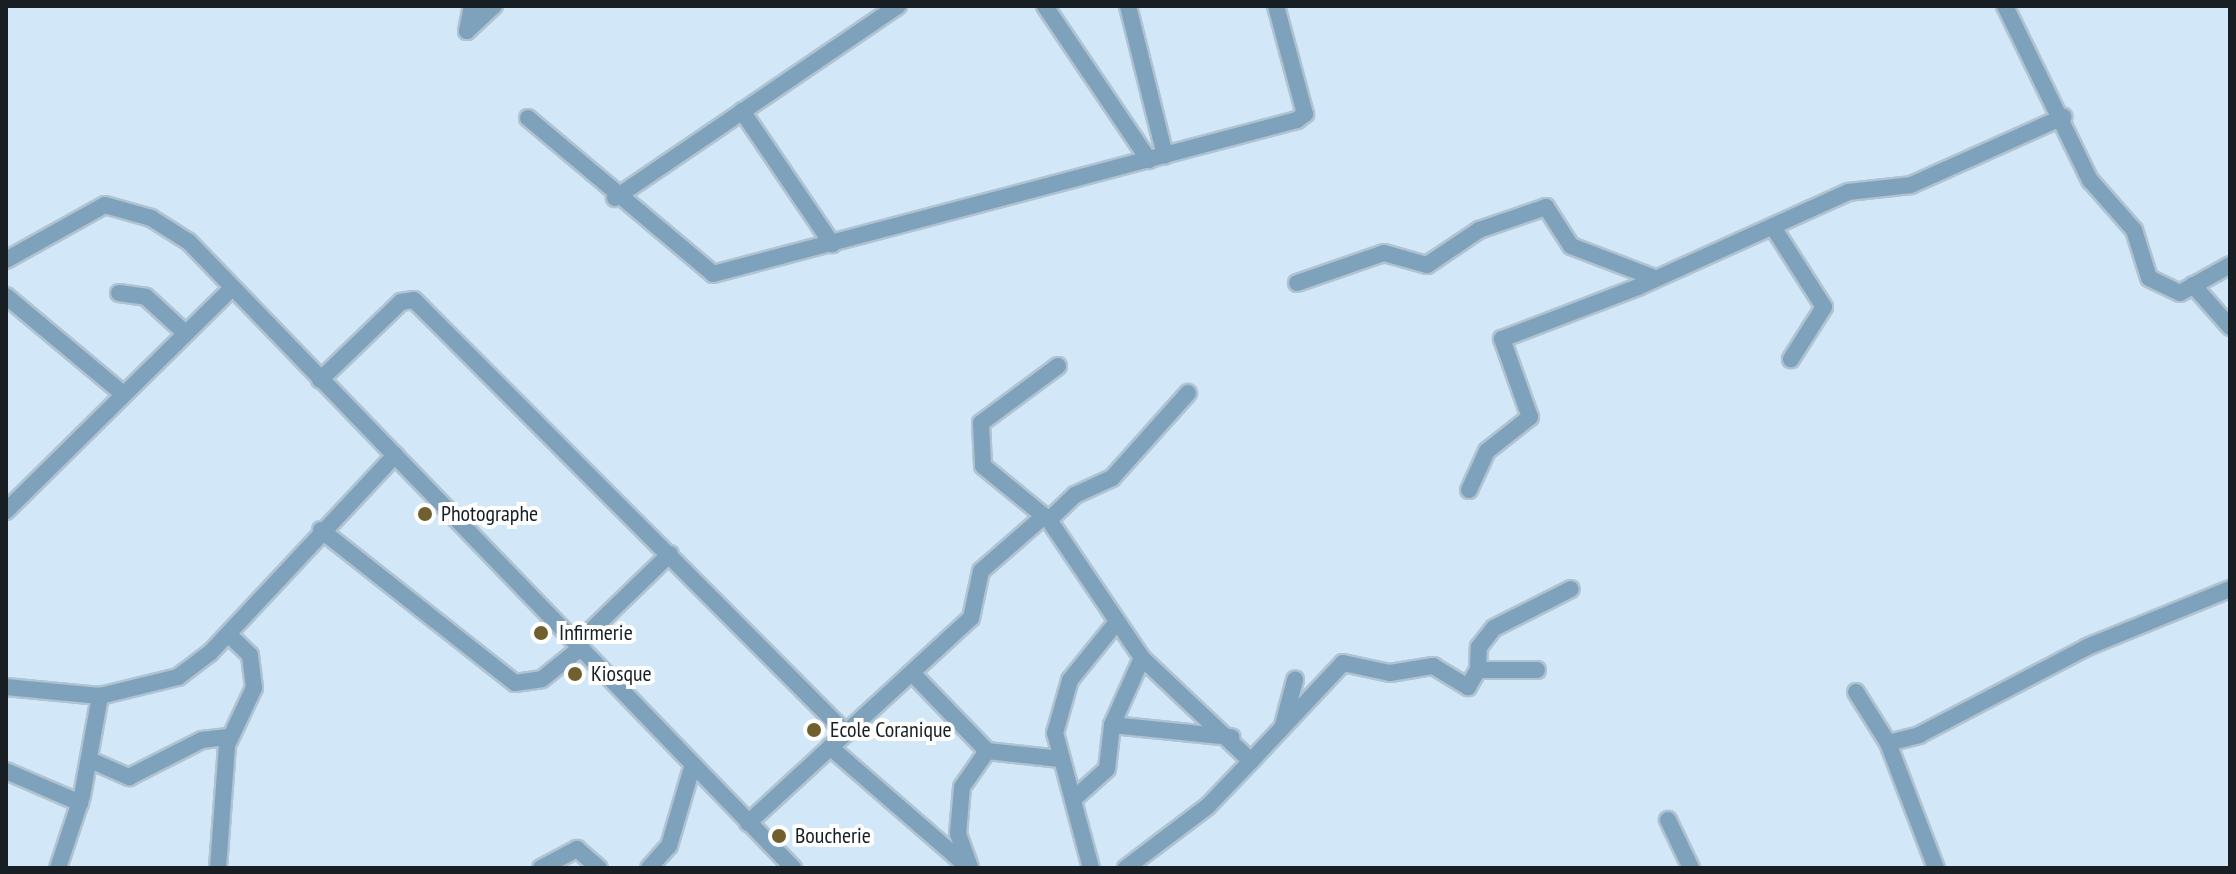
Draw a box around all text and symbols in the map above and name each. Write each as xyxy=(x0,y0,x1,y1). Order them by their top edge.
place label: Photographe xyxy=(441,501,538,527)
marker: Photographe xyxy=(416,505,434,523)
place label: Infirmerie xyxy=(559,620,633,646)
marker: Infirmerie xyxy=(530,622,552,644)
place label: Kiosque xyxy=(591,661,652,687)
marker: Kiosque xyxy=(566,665,584,683)
place label: Ecole Coranique xyxy=(830,717,952,743)
marker: Ecole Coranique xyxy=(805,721,823,739)
place label: Boucherie xyxy=(795,823,871,849)
marker: Boucherie xyxy=(770,827,788,845)

